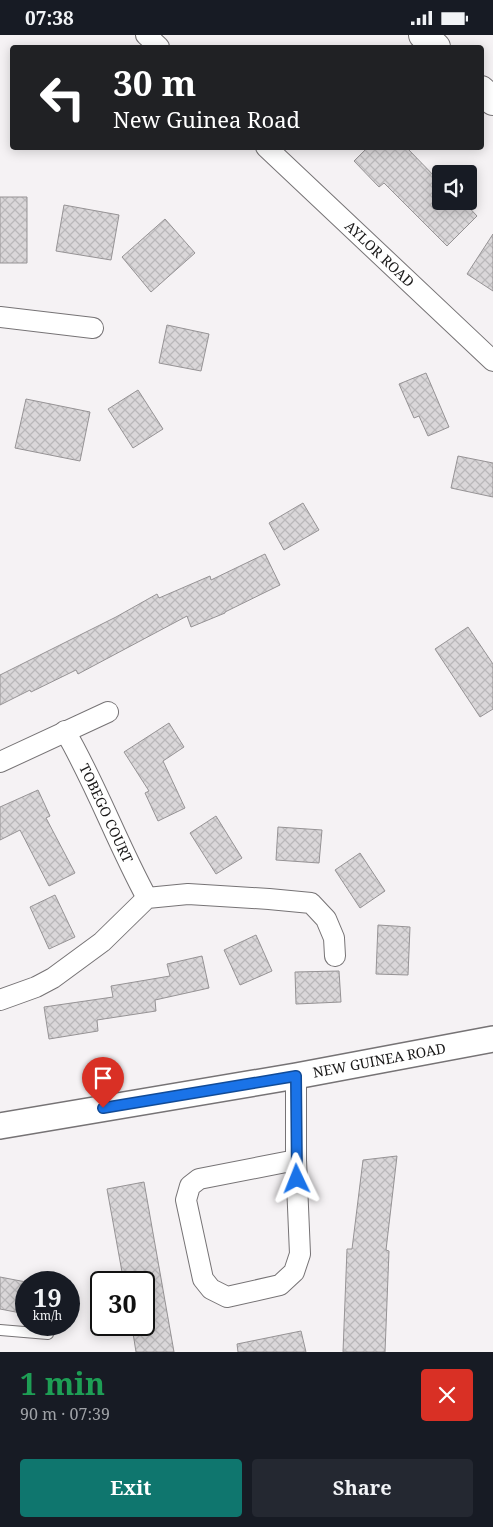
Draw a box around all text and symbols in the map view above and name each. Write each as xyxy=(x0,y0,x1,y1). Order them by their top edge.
text: 07:38 xyxy=(25,5,74,31)
text: 30 m xyxy=(113,59,196,106)
icon: left xyxy=(30,65,95,130)
text: New Guinea Road xyxy=(113,104,300,134)
map controls xyxy=(432,165,477,210)
button: sound xyxy=(432,165,477,210)
street label: AYLOR ROAD xyxy=(341,216,419,291)
street label: TOBEGO COURT xyxy=(75,760,138,866)
street label: NEW GUINEA ROAD xyxy=(311,1038,447,1082)
pin xyxy=(82,1057,124,1108)
icon: arrive xyxy=(89,1064,117,1092)
position arrow xyxy=(270,1152,322,1204)
speed limit sign: 30 xyxy=(90,1271,155,1336)
text: 19 xyxy=(33,1280,62,1314)
text: km/h xyxy=(33,1307,62,1324)
text: 1 min xyxy=(20,1363,105,1404)
button: close xyxy=(421,1369,473,1421)
text: 90 m · 07:39 xyxy=(20,1403,110,1425)
button: Exit xyxy=(20,1459,242,1517)
button: Share xyxy=(252,1459,473,1517)

